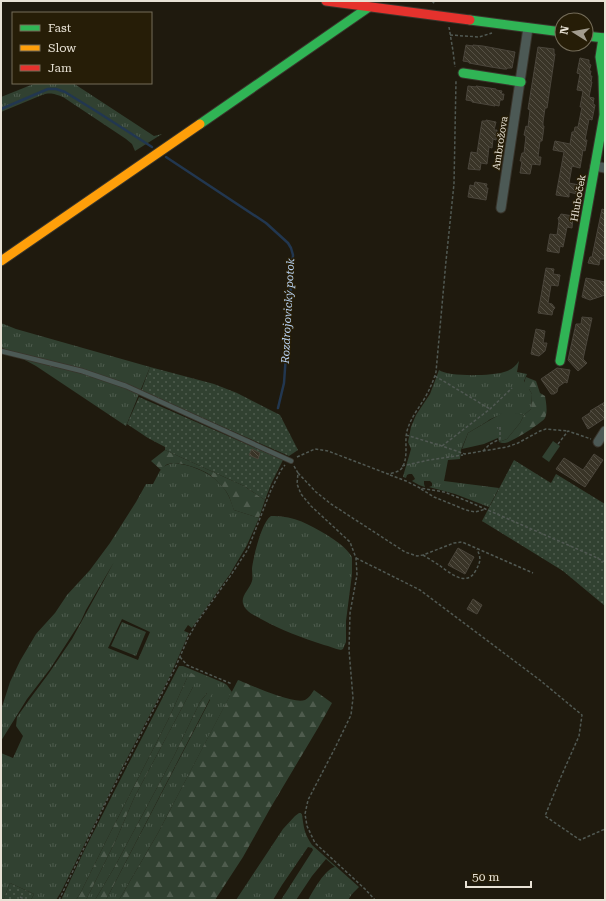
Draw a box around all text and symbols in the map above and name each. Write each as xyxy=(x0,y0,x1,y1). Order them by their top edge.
legend xyxy=(12,12,152,84)
north arrow xyxy=(554,12,594,52)
text: Fast xyxy=(48,21,72,35)
text: N xyxy=(557,24,572,36)
text: Slow xyxy=(48,41,76,55)
text: Jam xyxy=(48,61,72,75)
street label: Ambrožova xyxy=(490,115,510,171)
street label: Hluboček xyxy=(568,173,588,222)
water label: Rozdrojovický potok xyxy=(279,258,297,365)
scale bar xyxy=(466,863,531,889)
text: 50 m xyxy=(472,870,499,884)

